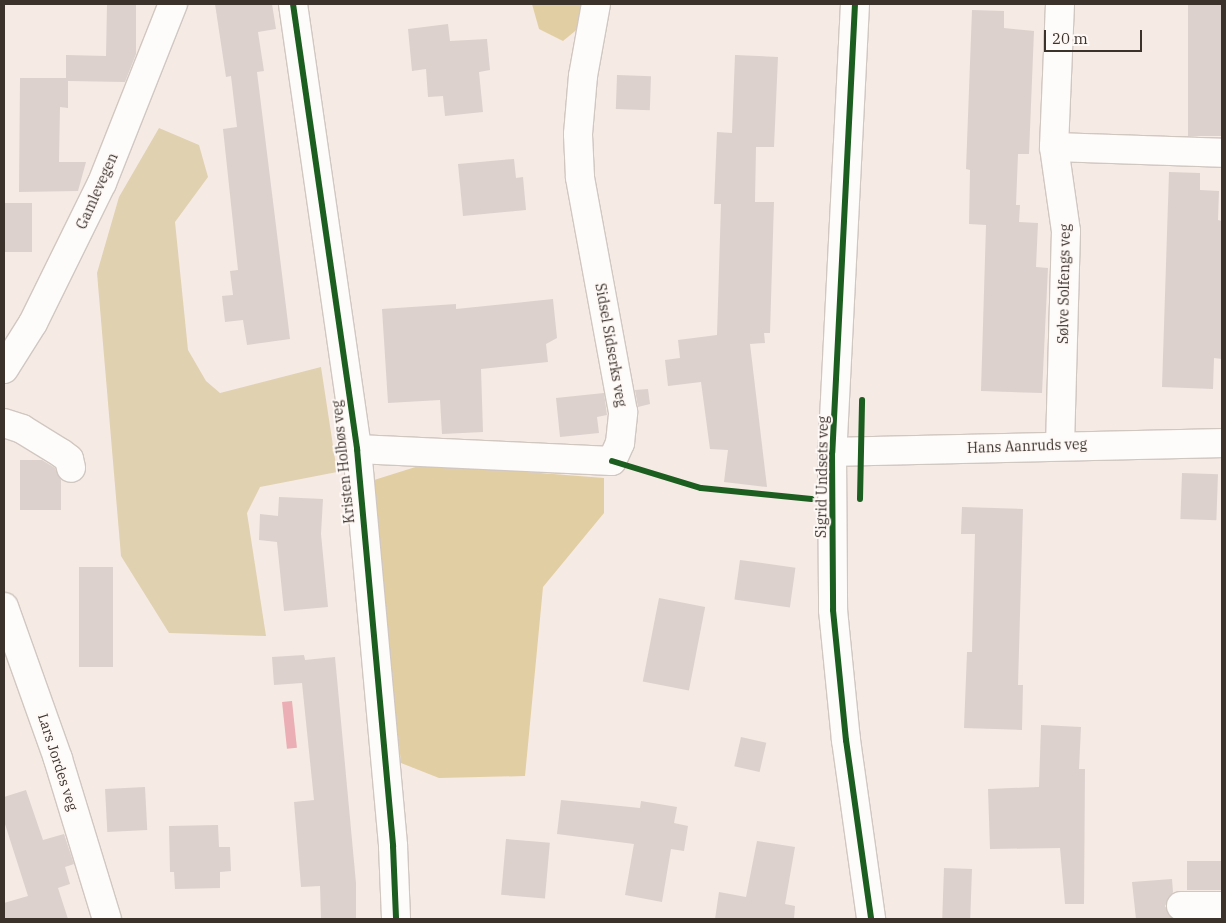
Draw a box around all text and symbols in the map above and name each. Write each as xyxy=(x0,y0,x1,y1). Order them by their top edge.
scale bar xyxy=(1046,20,1144,52)
text: 20 m xyxy=(1052,29,1088,48)
street label: Gamlevegen xyxy=(73,150,121,232)
street label: Sølve Solfengs veg xyxy=(1055,224,1073,344)
street label: Sidsel Sidserks veg xyxy=(592,282,630,408)
street label: Kristen Holbøs veg xyxy=(328,400,358,524)
street label: Sigrid Undsets veg xyxy=(813,416,831,538)
street label: Hans Aanruds veg xyxy=(967,436,1087,456)
street label: Lars Jordes veg xyxy=(34,711,82,813)

